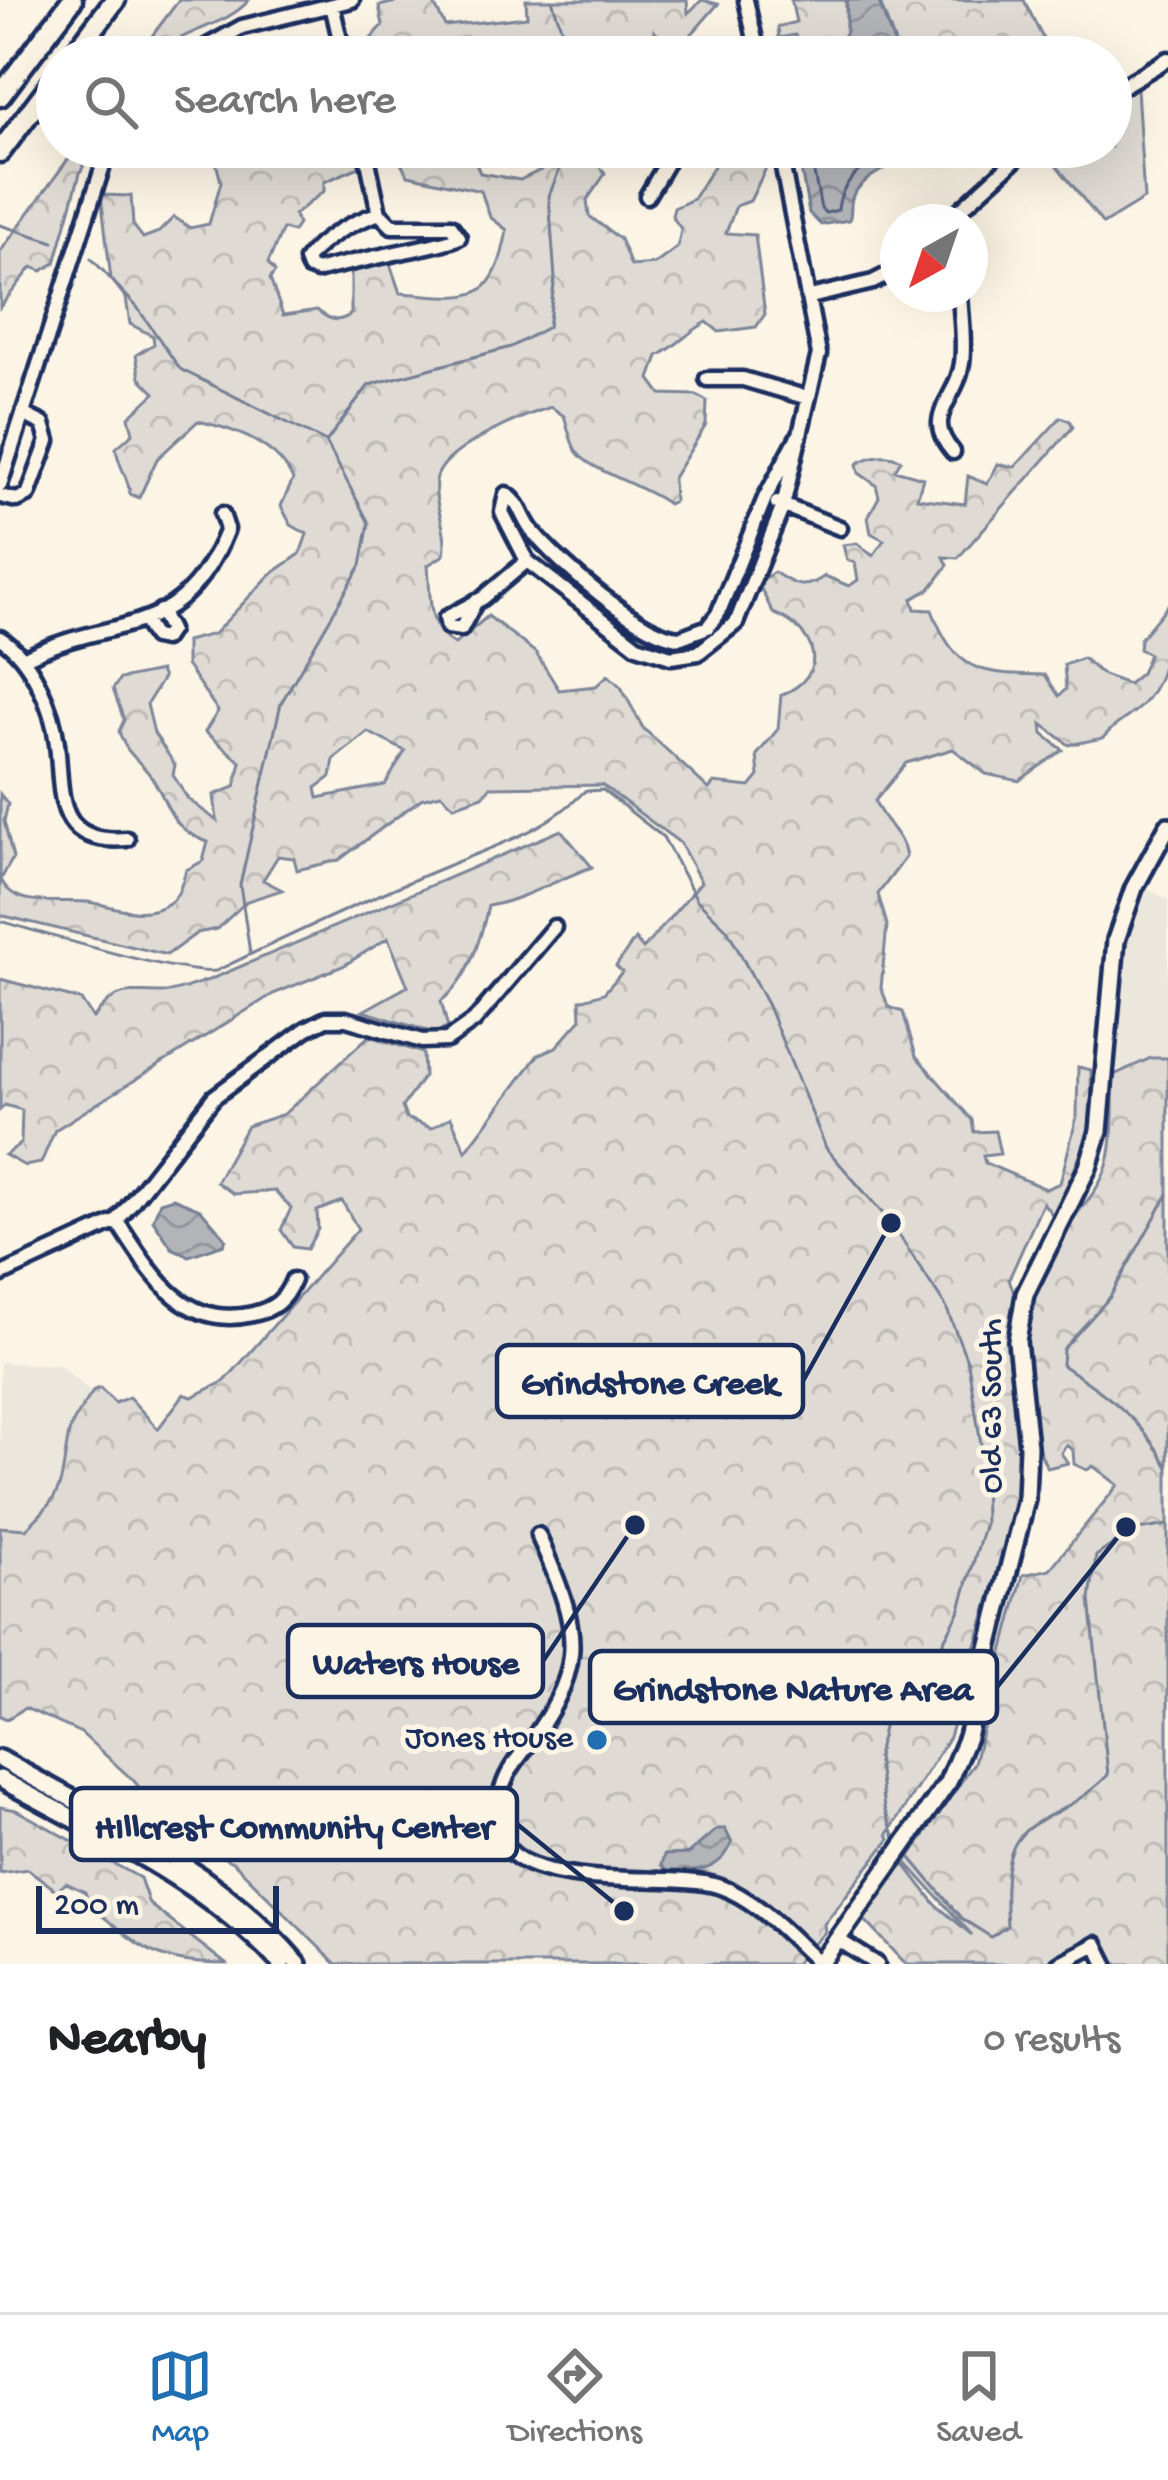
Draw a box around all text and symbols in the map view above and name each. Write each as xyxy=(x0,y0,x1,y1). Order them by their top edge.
search box xyxy=(36,36,1132,168)
icon: search xyxy=(78,69,144,135)
text: Search here xyxy=(174,76,396,129)
north arrow xyxy=(880,204,988,312)
street label: Old 63 South xyxy=(975,1318,1013,1494)
callout: Grindstone Creek xyxy=(497,1345,803,1417)
text: Grindstone Creek xyxy=(521,1365,783,1408)
callout: Waters House xyxy=(288,1625,543,1697)
text: Waters House xyxy=(313,1645,521,1688)
callout: Grindstone Nature Area xyxy=(590,1651,997,1723)
text: Grindstone Nature Area xyxy=(613,1671,975,1714)
place label: Jones House xyxy=(405,1721,574,1759)
marker: Jones House xyxy=(584,1727,610,1753)
callout: HIllcrest Community Center xyxy=(71,1788,517,1860)
text: HIllcrest Community Center xyxy=(95,1809,496,1852)
scale bar xyxy=(36,1880,279,1933)
text: 200 m xyxy=(54,1888,139,1926)
text: Nearby xyxy=(48,2012,206,2072)
text: 0 results xyxy=(983,2019,1120,2065)
tab: Map xyxy=(147,2343,213,2453)
tab: Directions xyxy=(508,2343,642,2453)
tab: Saved xyxy=(936,2343,1021,2453)

